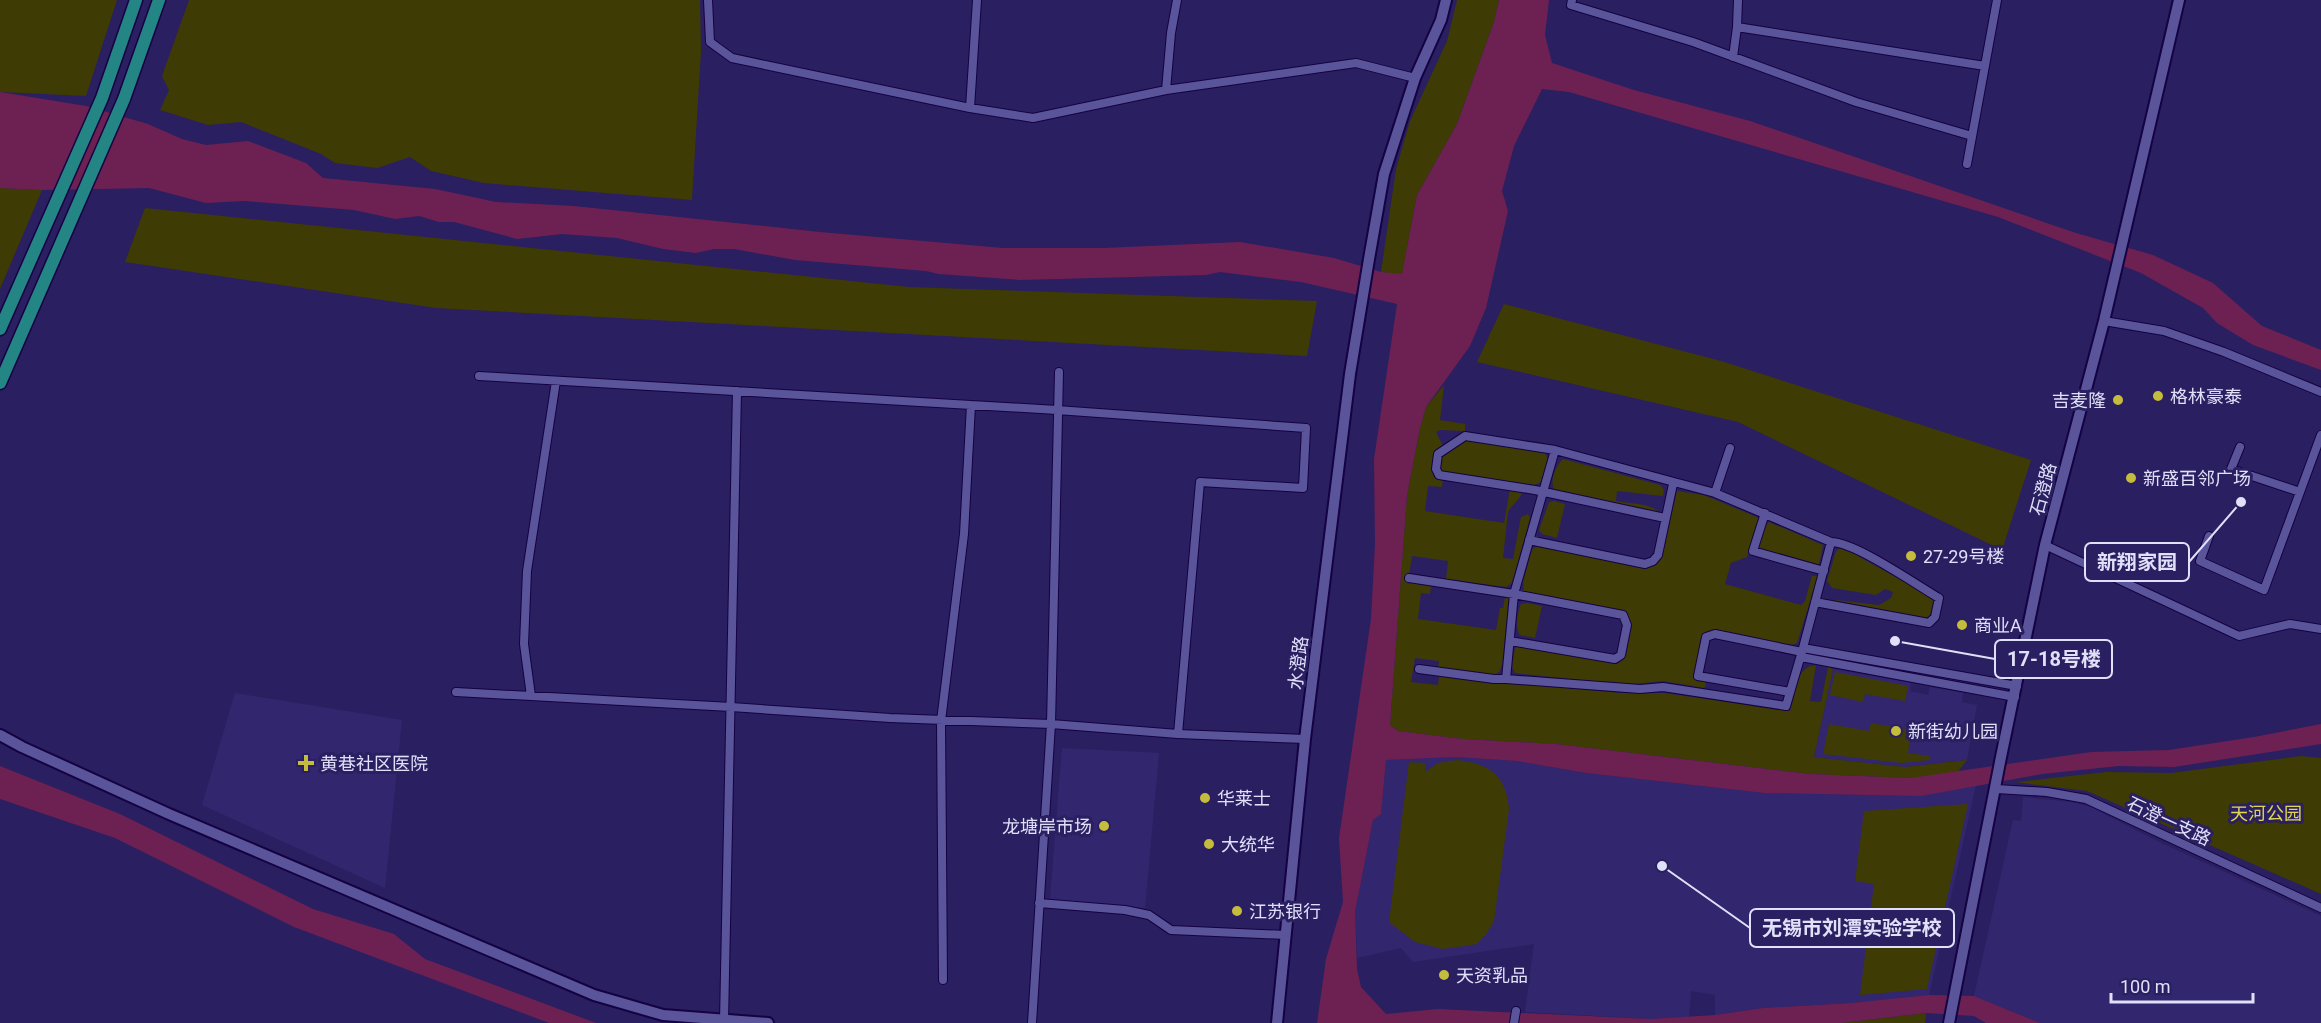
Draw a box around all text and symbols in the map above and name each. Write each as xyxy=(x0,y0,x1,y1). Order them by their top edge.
place label: 格林豪泰 xyxy=(2170,386,2242,407)
marker: 格林豪泰 xyxy=(2151,389,2165,403)
place label: 吉麦隆 xyxy=(2052,390,2106,411)
marker: 吉麦隆 xyxy=(2111,393,2125,407)
street label: 石澄路 xyxy=(2026,460,2060,518)
place label: 新盛百邻广场 xyxy=(2143,468,2251,489)
marker: 新盛百邻广场 xyxy=(2124,471,2138,485)
callout: 新翔家园 xyxy=(2085,543,2189,581)
place label: 27-29号楼 xyxy=(1923,546,2004,567)
marker: 27-29号楼 xyxy=(1904,549,1918,563)
text: 新翔家园 xyxy=(2097,550,2177,574)
place label: 商业A xyxy=(1974,615,2022,636)
marker: 商业A xyxy=(1955,618,1969,632)
street label: 水澄路 xyxy=(1284,635,1312,691)
callout: 17-18号楼 xyxy=(1995,640,2112,678)
text: 17-18号楼 xyxy=(2007,647,2101,671)
place label: 新街幼儿园 xyxy=(1908,721,1998,742)
marker: 新街幼儿园 xyxy=(1889,724,1903,738)
place label: 黄巷社区医院 xyxy=(320,753,428,774)
marker: 黄巷社区医院 xyxy=(297,754,315,772)
place label: 华莱士 xyxy=(1217,788,1271,809)
marker: 华莱士 xyxy=(1198,791,1212,805)
street label: 石澄一支路 xyxy=(2124,792,2214,850)
park label: 天河公园 xyxy=(2230,803,2302,824)
place label: 龙塘岸市场 xyxy=(1002,816,1092,837)
marker: 龙塘岸市场 xyxy=(1097,819,1111,833)
place label: 大统华 xyxy=(1221,834,1275,855)
marker: 大统华 xyxy=(1202,837,1216,851)
place label: 江苏银行 xyxy=(1249,901,1321,922)
marker: 江苏银行 xyxy=(1230,904,1244,918)
callout: 无锡市刘潭实验学校 xyxy=(1750,909,1954,947)
text: 无锡市刘潭实验学校 xyxy=(1762,916,1942,940)
place label: 天资乳品 xyxy=(1456,965,1528,986)
scale bar xyxy=(2111,966,2254,1004)
marker: 天资乳品 xyxy=(1437,968,1451,982)
text: 100 m xyxy=(2120,976,2171,997)

